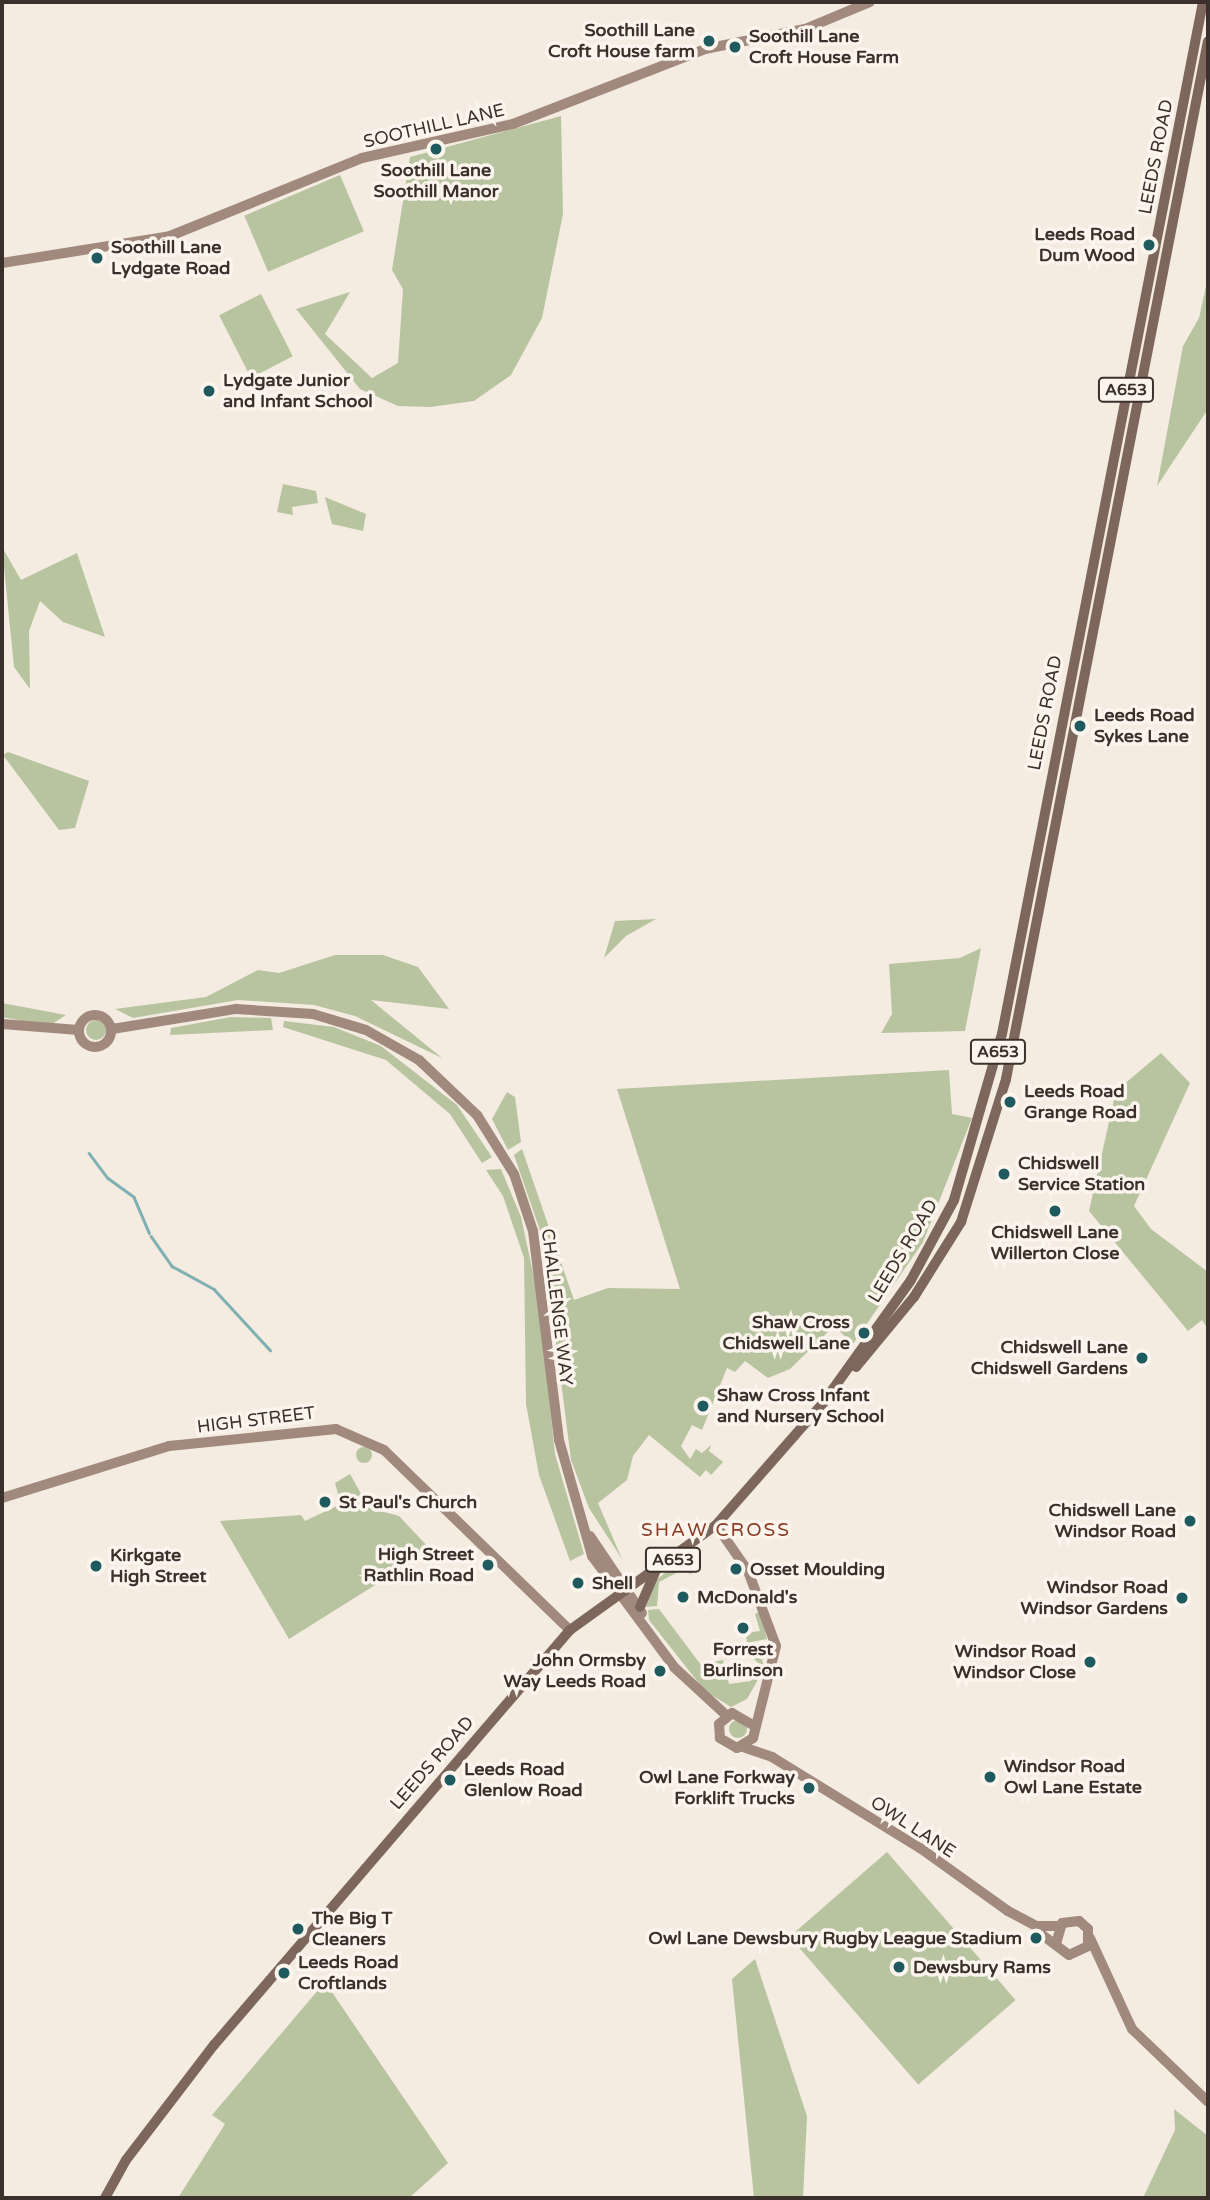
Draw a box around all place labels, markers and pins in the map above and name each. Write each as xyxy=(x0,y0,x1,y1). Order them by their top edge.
place label: Soothill Lane Croft House farm xyxy=(548,20,695,62)
place label: Soothill Lane Croft House Farm xyxy=(749,26,899,68)
marker: Soothill Lane Croft House farm xyxy=(701,33,717,49)
marker: Soothill Lane Croft House Farm xyxy=(727,39,743,55)
marker: Soothill Lane Soothill Manor xyxy=(428,141,444,157)
place label: Soothill Lane Soothill Manor xyxy=(373,160,499,202)
place label: Leeds Road Dum Wood xyxy=(1034,224,1135,266)
place label: Soothill Lane Lydgate Road xyxy=(111,237,230,280)
marker: Leeds Road Dum Wood xyxy=(1141,237,1157,253)
marker: Soothill Lane Lydgate Road xyxy=(89,250,105,266)
place label: Lydgate Junior and Infant School xyxy=(223,370,373,412)
marker: Lydgate Junior and Infant School xyxy=(201,383,217,399)
place label: Leeds Road Sykes Lane xyxy=(1094,705,1195,748)
marker: Leeds Road Sykes Lane xyxy=(1072,718,1088,734)
place label: Leeds Road Grange Road xyxy=(1024,1081,1137,1124)
marker: Leeds Road Grange Road xyxy=(1002,1094,1018,1110)
place label: Chidswell Service Station xyxy=(1018,1153,1145,1196)
marker: Chidswell Service Station xyxy=(996,1166,1012,1182)
marker: Chidswell Lane Willerton Close xyxy=(1047,1203,1063,1219)
place label: Chidswell Lane Willerton Close xyxy=(991,1222,1119,1264)
place label: Shaw Cross Chidswell Lane xyxy=(723,1312,850,1354)
marker: Shaw Cross Chidswell Lane xyxy=(856,1325,872,1341)
place label: Chidswell Lane Chidswell Gardens xyxy=(971,1337,1128,1380)
marker: Chidswell Lane Chidswell Gardens xyxy=(1134,1350,1150,1366)
place label: Shaw Cross Infant and Nursery School xyxy=(717,1385,884,1428)
marker: Shaw Cross Infant and Nursery School xyxy=(695,1398,711,1414)
place label: St Paul's Church xyxy=(339,1491,477,1513)
marker: St Paul's Church xyxy=(317,1494,333,1510)
place label: Chidswell Lane Windsor Road xyxy=(1049,1500,1176,1542)
marker: Chidswell Lane Windsor Road xyxy=(1182,1513,1198,1529)
place label: High Street Rathlin Road xyxy=(364,1544,474,1586)
place label: Kirkgate High Street xyxy=(110,1545,206,1588)
marker: High Street Rathlin Road xyxy=(480,1557,496,1573)
marker: Kirkgate High Street xyxy=(88,1558,104,1574)
place label: Osset Moulding xyxy=(750,1558,885,1580)
marker: Osset Moulding xyxy=(728,1561,744,1577)
place label: Shell xyxy=(592,1572,633,1594)
marker: Shell xyxy=(570,1575,586,1591)
place label: Windsor Road Windsor Gardens xyxy=(1021,1577,1168,1620)
place label: McDonald's xyxy=(697,1586,797,1608)
marker: McDonald's xyxy=(675,1589,691,1605)
marker: Windsor Road Windsor Gardens xyxy=(1174,1590,1190,1606)
marker: Forrest Burlinson xyxy=(735,1620,751,1636)
place label: Forrest Burlinson xyxy=(703,1639,783,1682)
place label: Windsor Road Windsor Close xyxy=(953,1641,1076,1684)
place label: John Ormsby Way Leeds Road xyxy=(504,1650,646,1692)
marker: Windsor Road Windsor Close xyxy=(1082,1654,1098,1670)
marker: John Ormsby Way Leeds Road xyxy=(652,1663,668,1679)
place label: Windsor Road Owl Lane Estate xyxy=(1004,1756,1142,1798)
place label: Leeds Road Glenlow Road xyxy=(464,1759,583,1802)
place label: Owl Lane Forkway Forklift Trucks xyxy=(639,1767,795,1810)
marker: Windsor Road Owl Lane Estate xyxy=(982,1769,998,1785)
marker: Leeds Road Glenlow Road xyxy=(442,1772,458,1788)
marker: Owl Lane Forkway Forklift Trucks xyxy=(801,1780,817,1796)
place label: The Big T Cleaners xyxy=(312,1908,392,1951)
marker: The Big T Cleaners xyxy=(290,1921,306,1937)
place label: Owl Lane Dewsbury Rugby League Stadium xyxy=(648,1927,1022,1949)
marker: Owl Lane Dewsbury Rugby League Stadium xyxy=(1028,1930,1044,1946)
place label: Leeds Road Croftlands xyxy=(298,1952,399,1994)
place label: Dewsbury Rams xyxy=(913,1956,1051,1978)
marker: Dewsbury Rams xyxy=(891,1959,907,1975)
marker: Leeds Road Croftlands xyxy=(276,1965,292,1981)

